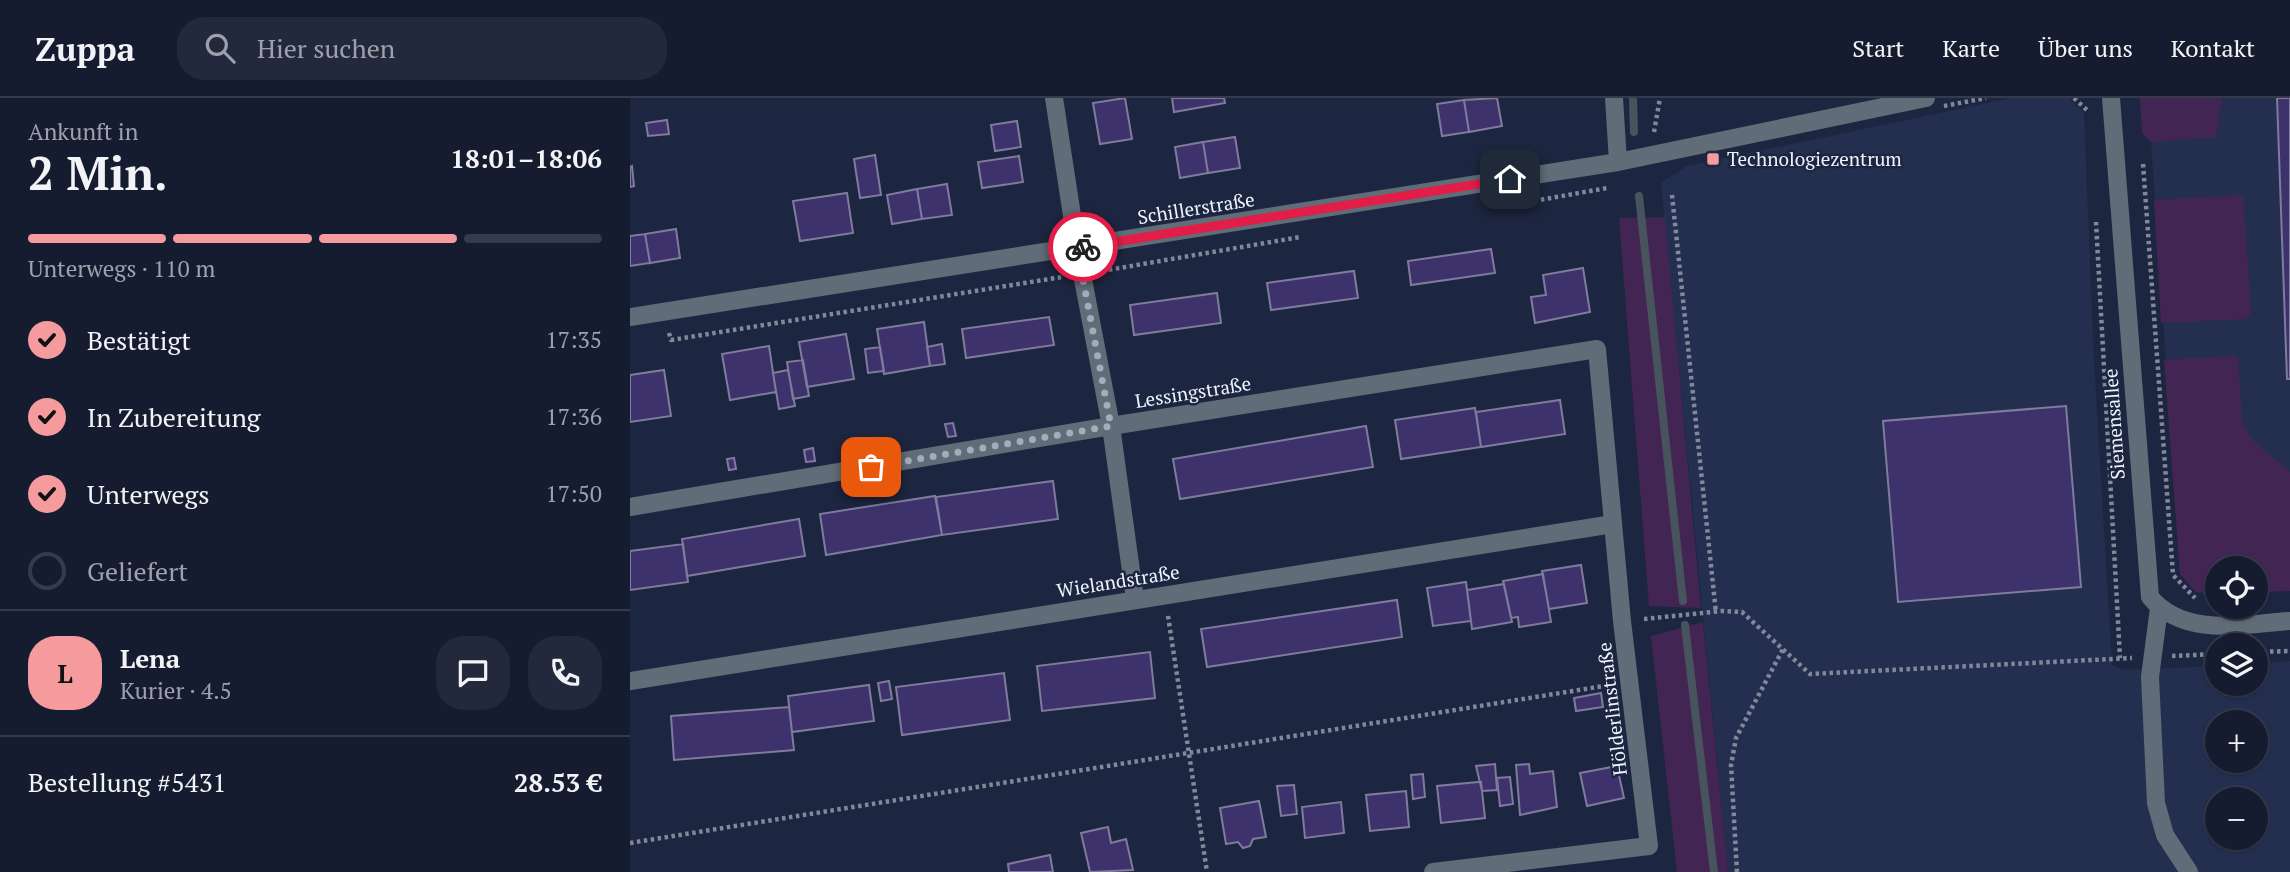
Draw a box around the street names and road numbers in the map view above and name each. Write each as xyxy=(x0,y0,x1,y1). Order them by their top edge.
street label: Schillerstraße xyxy=(1136,186,1256,229)
street label: Siemensallee xyxy=(2097,368,2130,480)
street label: Lessingstraße xyxy=(1133,370,1253,413)
street label: Wielandstraße xyxy=(1055,558,1181,603)
street label: Hölderlinstraße xyxy=(1591,641,1632,777)

